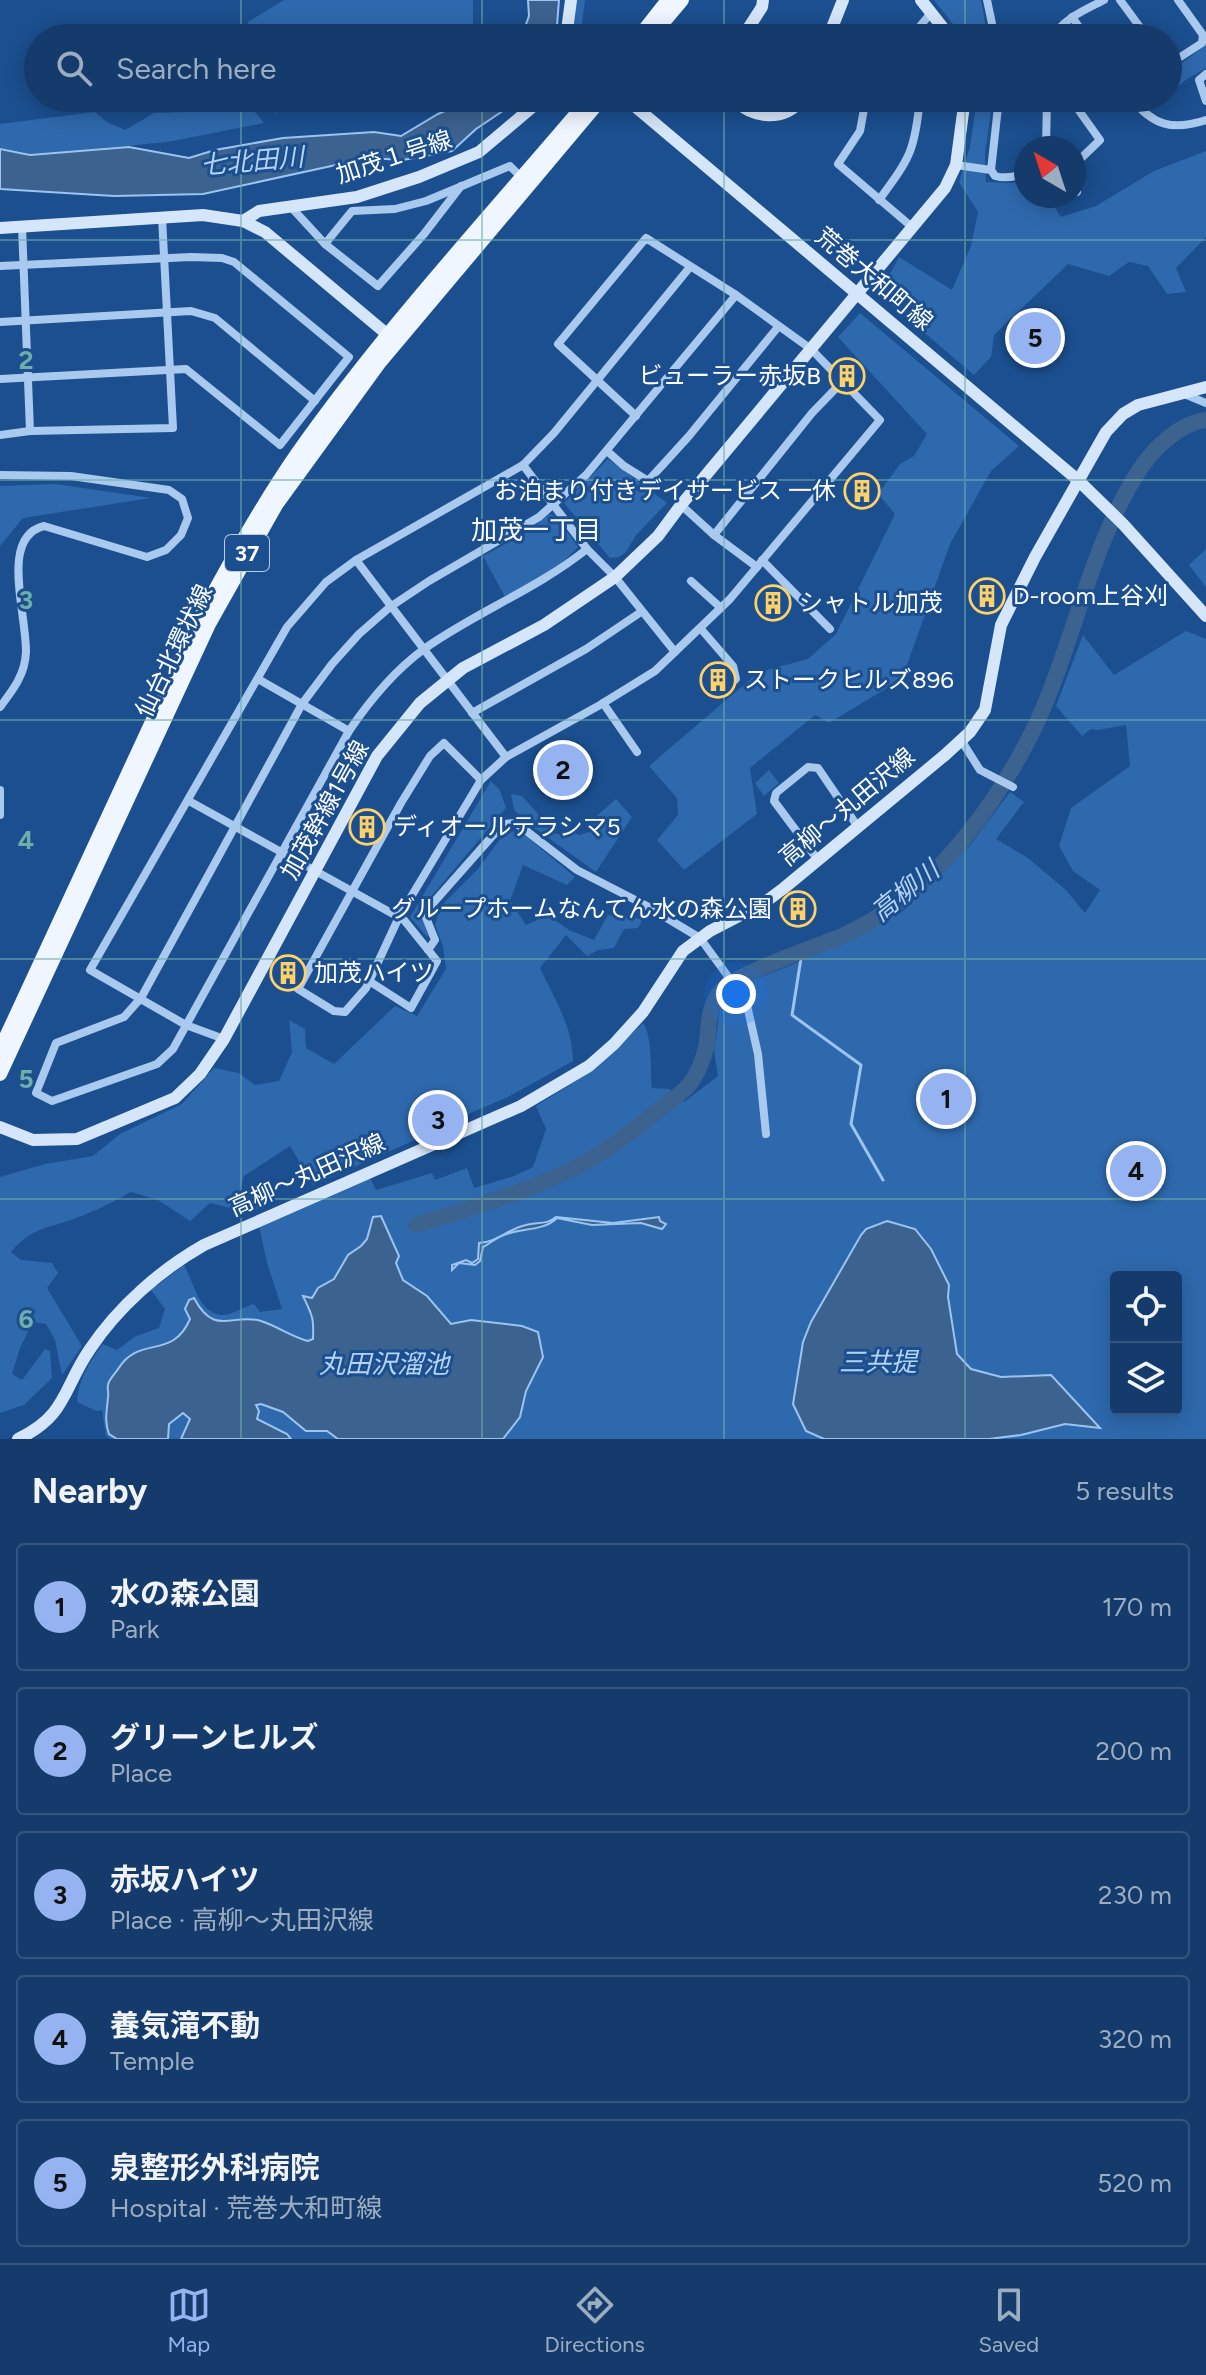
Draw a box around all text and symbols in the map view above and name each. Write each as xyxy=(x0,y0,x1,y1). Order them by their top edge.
search box xyxy=(24,24,1182,112)
icon: search xyxy=(52,46,96,90)
text: Search here xyxy=(116,50,276,87)
street label: 加茂１号線 xyxy=(332,124,455,189)
north arrow xyxy=(1014,136,1086,208)
water label: 七北田川 xyxy=(199,140,308,181)
street label: 荒巻大和町線 xyxy=(810,221,939,336)
pin: 5 xyxy=(1009,308,1061,368)
text: 2 xyxy=(18,344,34,376)
building icon: ビューラー赤坂B xyxy=(828,357,866,395)
place label: ビューラー赤坂B xyxy=(638,361,821,390)
building icon: お泊まり付きデイサービス 一休 xyxy=(843,472,881,510)
place label: お泊まり付きデイサービス 一休 xyxy=(494,476,836,505)
district label: 加茂一丁目 xyxy=(471,514,601,546)
road number: 37 xyxy=(225,535,269,571)
building icon: D-room上谷刈 xyxy=(968,577,1006,615)
street label: 仙台北環状線 xyxy=(129,580,218,722)
place label: D-room上谷刈 xyxy=(1013,581,1168,610)
text: 3 xyxy=(19,584,33,616)
building icon: シャトル加茂 xyxy=(754,584,792,622)
place label: シャトル加茂 xyxy=(799,588,943,617)
building icon: ストークヒルズ896 xyxy=(699,661,737,699)
place label: ストークヒルズ896 xyxy=(744,665,954,694)
street label: 加茂幹線1号線 xyxy=(275,735,375,884)
pin: 2 xyxy=(537,740,589,800)
street label: 高柳～丸田沢線 xyxy=(773,742,920,872)
building icon: ディオールテラシマ5 xyxy=(348,808,386,846)
place label: ディオールテラシマ5 xyxy=(393,812,621,841)
text: 4 xyxy=(18,824,34,856)
water label: 高柳川 xyxy=(865,852,948,928)
building icon: グループホームなんてん水の森公園 xyxy=(779,890,817,928)
place label: グループホームなんてん水の森公園 xyxy=(391,894,772,923)
building icon: 加茂ハイツ xyxy=(269,954,307,992)
place label: 加茂ハイツ xyxy=(314,958,434,987)
your location xyxy=(716,974,756,1014)
text: 5 xyxy=(18,1063,34,1095)
pin: 1 xyxy=(920,1069,972,1129)
pin: 3 xyxy=(412,1090,464,1150)
street label: 高柳～丸田沢線 xyxy=(224,1127,389,1222)
pin: 4 xyxy=(1110,1141,1162,1201)
map controls xyxy=(1110,1271,1182,1415)
button: locate xyxy=(1110,1271,1182,1343)
text: 6 xyxy=(18,1303,34,1335)
button: layers xyxy=(1110,1343,1182,1415)
water label: 三共提 xyxy=(839,1346,920,1378)
water label: 丸田沢溜池 xyxy=(319,1348,452,1380)
text: Nearby xyxy=(32,1471,147,1512)
text: 5 results xyxy=(1075,1475,1174,1507)
text: 水の森公園 xyxy=(110,1575,260,1612)
text: 1 xyxy=(55,1591,65,1623)
text: 170 m xyxy=(1102,1591,1172,1623)
text: Park xyxy=(110,1613,159,1645)
text: グリーンヒルズ xyxy=(110,1719,319,1756)
text: 2 xyxy=(52,1735,68,1767)
text: 200 m xyxy=(1096,1735,1172,1767)
text: Place xyxy=(110,1757,172,1789)
text: 赤坂ハイツ xyxy=(110,1861,259,1898)
text: 3 xyxy=(53,1879,67,1911)
text: 230 m xyxy=(1098,1879,1172,1911)
text: Place · 高柳～丸田沢線 xyxy=(110,1904,374,1936)
text: 養気滝不動 xyxy=(110,2007,260,2044)
text: 4 xyxy=(52,2023,68,2055)
text: 320 m xyxy=(1098,2023,1172,2055)
text: Temple xyxy=(110,2045,194,2077)
text: 泉整形外科病院 xyxy=(110,2149,320,2186)
text: 5 xyxy=(52,2167,68,2199)
text: 520 m xyxy=(1097,2167,1172,2199)
text: Hospital · 荒巻大和町線 xyxy=(110,2192,382,2224)
tab: Map xyxy=(167,2283,211,2358)
tab: Directions xyxy=(545,2283,645,2358)
tab: Saved xyxy=(978,2283,1039,2358)

